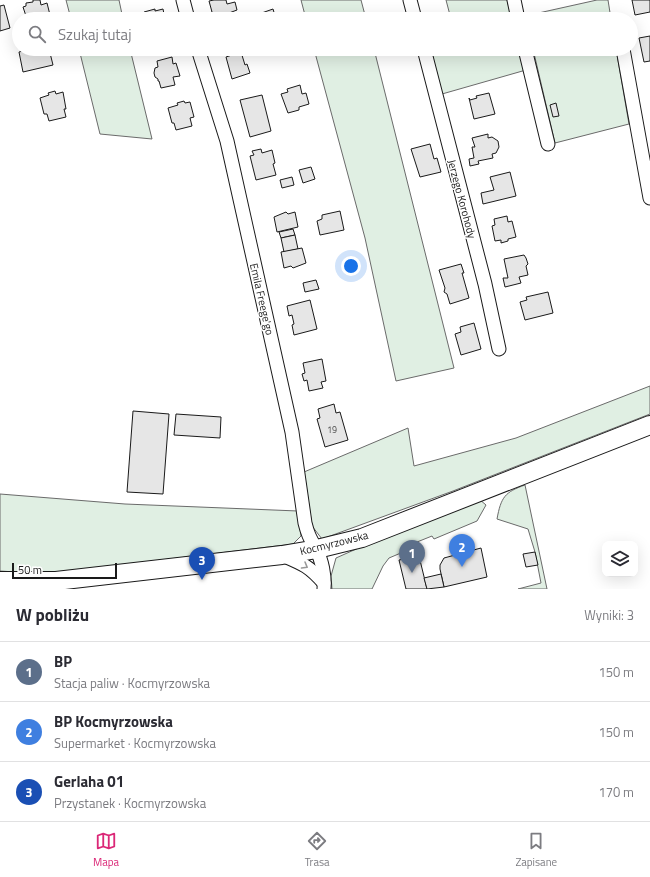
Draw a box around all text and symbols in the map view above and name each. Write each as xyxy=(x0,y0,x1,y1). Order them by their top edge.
search box xyxy=(12,12,638,56)
icon: search xyxy=(26,23,48,45)
text: Szukaj tutaj xyxy=(58,23,131,46)
street label: Jerzego Korohody xyxy=(444,158,480,241)
your location xyxy=(341,256,361,276)
street label: Emila Freege'go xyxy=(246,262,278,337)
house number: 19 xyxy=(327,423,337,436)
street label: Kocmyrzowska xyxy=(298,527,370,559)
pin: 2 xyxy=(449,534,475,567)
pin: 1 xyxy=(399,540,425,573)
map controls xyxy=(602,541,638,577)
button: layers xyxy=(602,541,638,577)
pin: 3 xyxy=(189,547,215,580)
scale bar xyxy=(12,561,117,580)
one-way arrow xyxy=(301,561,308,568)
text: 50 m xyxy=(18,562,42,578)
text: W pobliżu xyxy=(16,602,89,628)
text: Wyniki: 3 xyxy=(584,605,634,625)
text: BP xyxy=(54,650,72,673)
text: 1 xyxy=(25,662,33,682)
text: 150 m xyxy=(598,662,634,682)
text: Stacja paliw · Kocmyrzowska xyxy=(54,673,210,693)
text: BP Kocmyrzowska xyxy=(54,710,173,733)
text: 2 xyxy=(25,722,33,742)
text: 150 m xyxy=(598,722,634,742)
text: Supermarket · Kocmyrzowska xyxy=(54,733,216,753)
text: Gerlaha 01 xyxy=(54,770,124,793)
text: 3 xyxy=(25,782,33,802)
text: 170 m xyxy=(598,782,634,802)
text: Przystanek · Kocmyrzowska xyxy=(54,793,206,813)
tab: Mapa xyxy=(93,830,119,870)
tab: Trasa xyxy=(305,830,330,870)
tab: Zapisane xyxy=(515,830,557,870)

